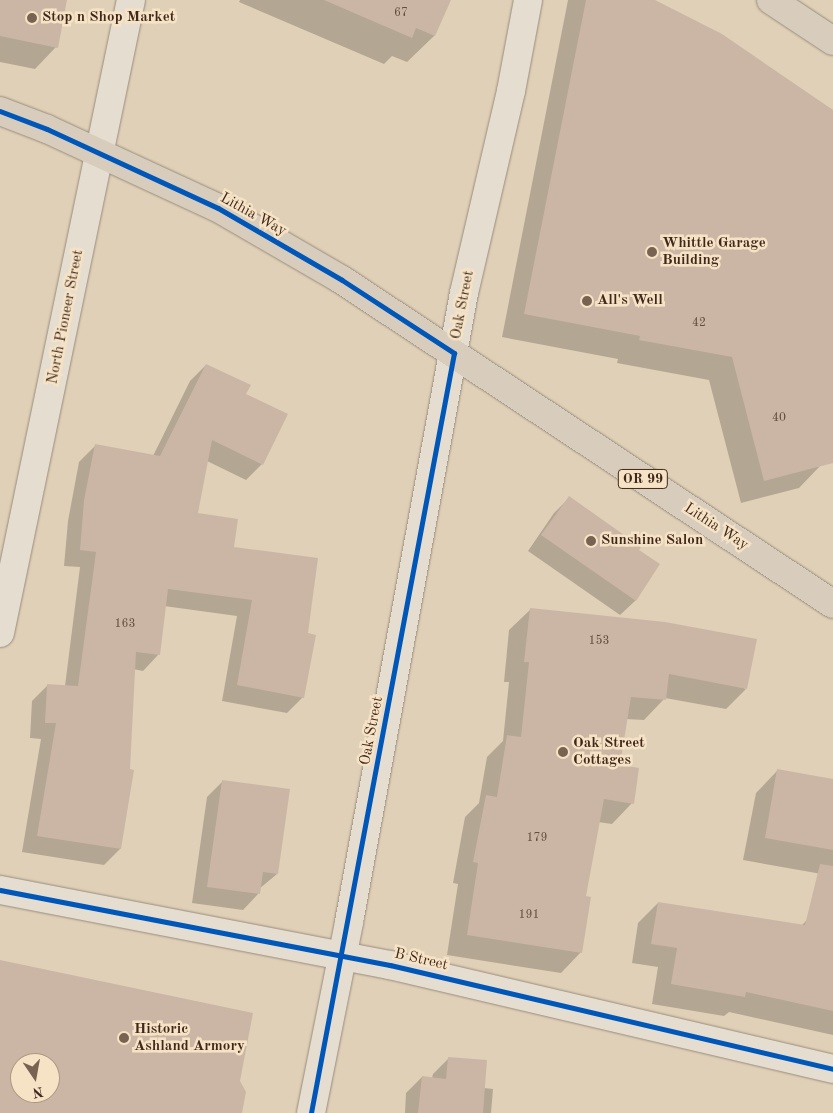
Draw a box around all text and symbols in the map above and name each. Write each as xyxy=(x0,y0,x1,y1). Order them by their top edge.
house number: 67 xyxy=(394,7,408,21)
place label: Stop n Shop Market xyxy=(42,9,175,27)
marker: Stop n Shop Market xyxy=(26,12,38,24)
street label: Lithia Way xyxy=(217,189,289,241)
place label: Whittle Garage Building xyxy=(662,234,766,269)
marker: Whittle Garage Building xyxy=(646,246,658,258)
street label: North Pioneer Street xyxy=(44,248,88,386)
street label: Oak Street xyxy=(448,269,478,341)
place label: All's Well xyxy=(597,292,663,310)
marker: All's Well xyxy=(581,295,593,307)
house number: 42 xyxy=(692,317,706,331)
house number: 40 xyxy=(772,412,786,426)
road number: OR 99 xyxy=(617,468,669,490)
street label: Lithia Way xyxy=(680,500,752,554)
place label: Sunshine Salon xyxy=(601,532,703,550)
marker: Sunshine Salon xyxy=(585,535,597,547)
house number: 163 xyxy=(115,618,135,632)
house number: 153 xyxy=(589,635,609,649)
street label: Oak Street xyxy=(357,695,387,767)
place label: Oak Street Cottages xyxy=(573,734,645,769)
marker: Oak Street Cottages xyxy=(557,746,569,758)
house number: 179 xyxy=(527,832,547,846)
house number: 191 xyxy=(519,909,539,923)
street label: B Street xyxy=(393,945,449,975)
place label: Historic Ashland Armory xyxy=(134,1020,245,1055)
marker: Historic Ashland Armory xyxy=(118,1032,130,1044)
north arrow xyxy=(10,1053,60,1103)
text: N xyxy=(31,1084,45,1100)

